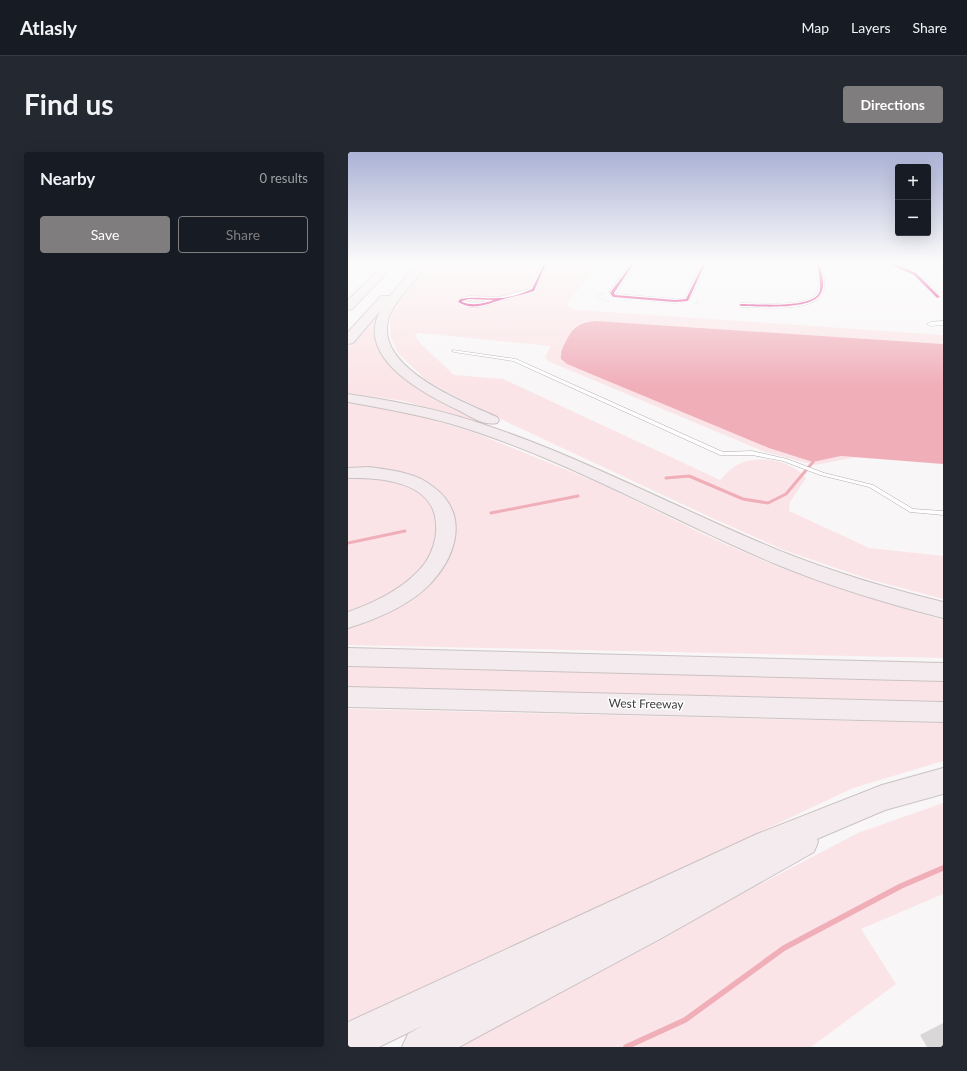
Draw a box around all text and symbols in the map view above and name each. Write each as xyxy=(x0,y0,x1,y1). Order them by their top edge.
text: Atlasly xyxy=(20,16,77,39)
text: Map xyxy=(801,19,829,36)
text: Layers xyxy=(851,19,891,36)
text: Share xyxy=(913,19,947,36)
button: Directions xyxy=(843,86,943,123)
text: Find us xyxy=(24,87,114,121)
map controls xyxy=(895,164,931,236)
button: + xyxy=(895,164,931,200)
text: Nearby xyxy=(40,168,95,189)
text: 0 results xyxy=(260,170,308,186)
button: − xyxy=(895,200,931,236)
button: Save xyxy=(40,216,170,253)
button: Share xyxy=(178,216,308,253)
street label: West Freeway xyxy=(608,695,684,712)

